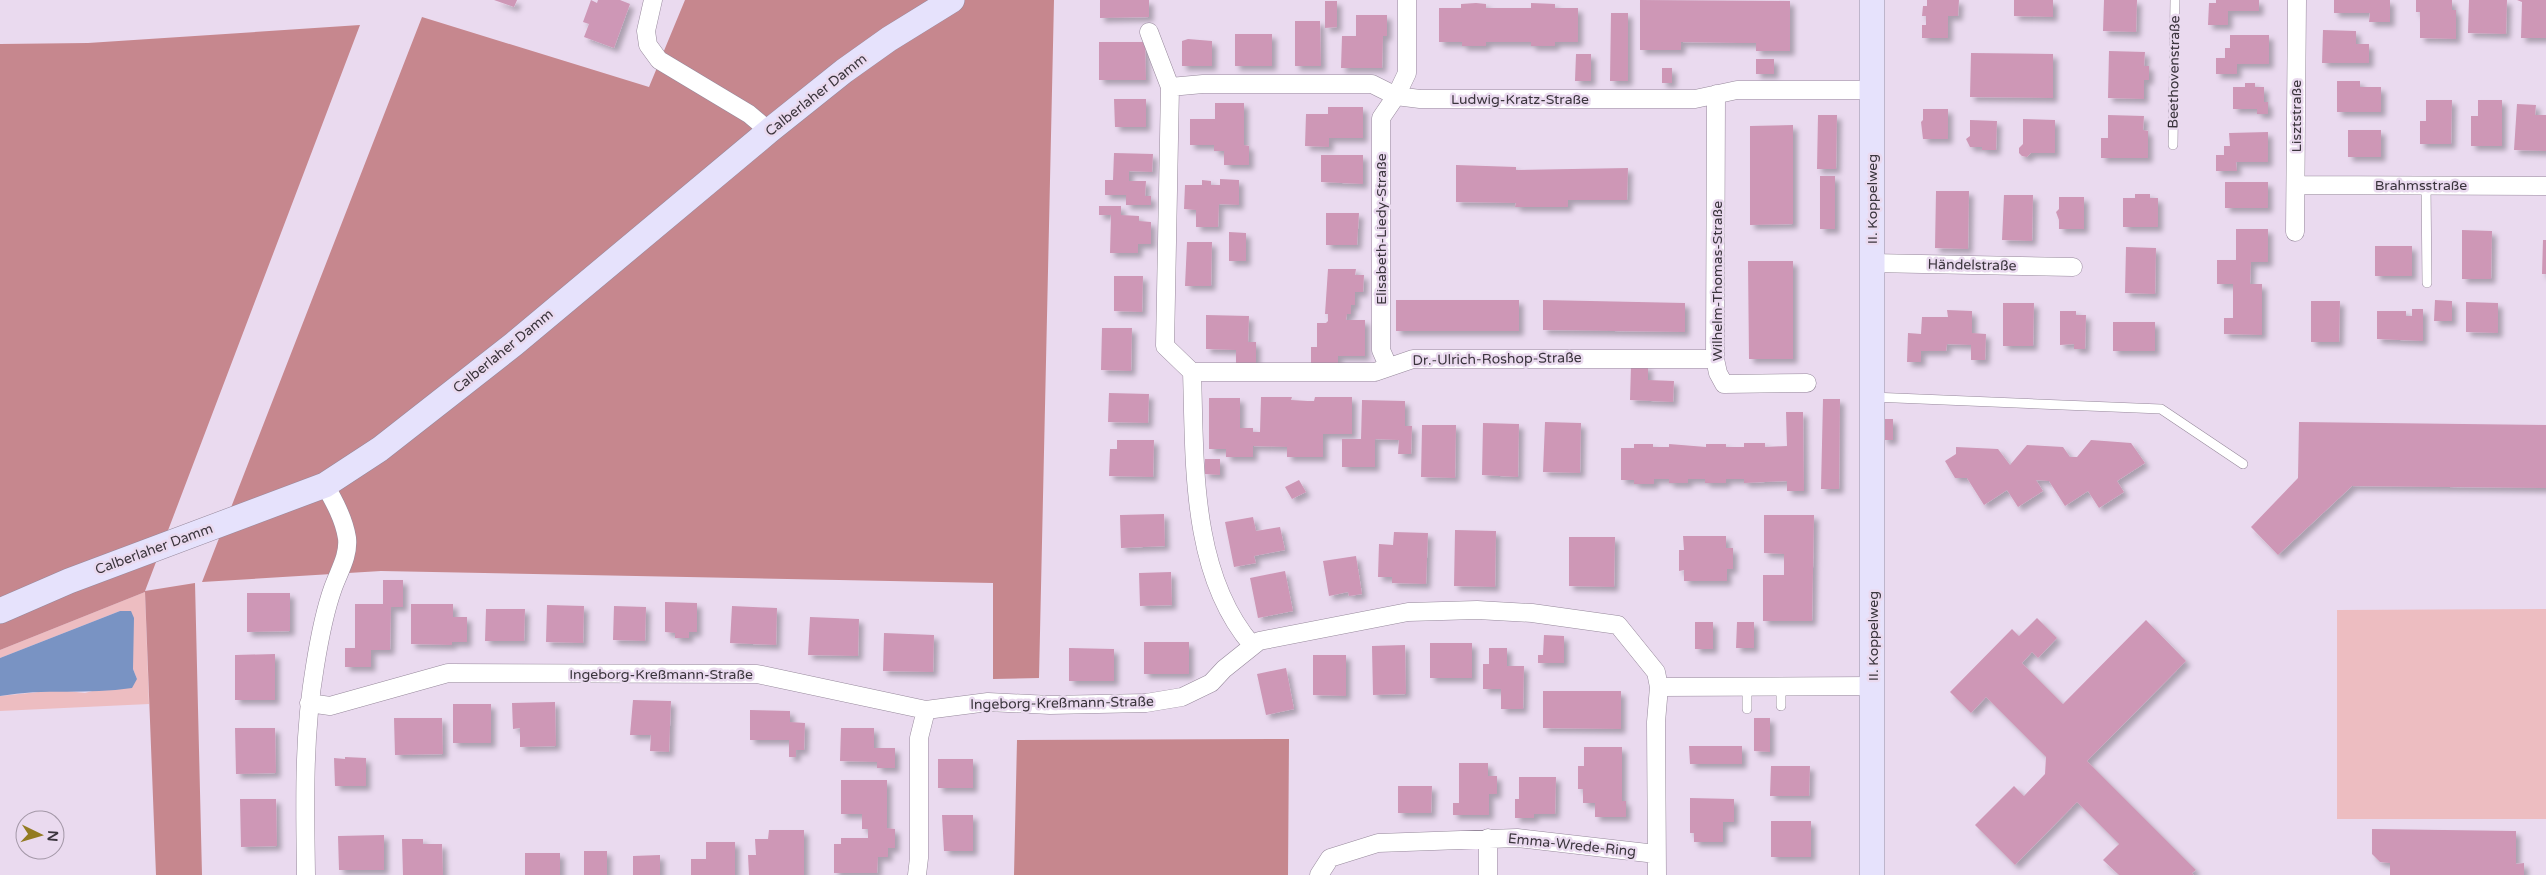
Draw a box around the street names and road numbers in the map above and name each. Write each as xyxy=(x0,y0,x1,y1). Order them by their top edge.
street label: Beethovenstraße xyxy=(2165,15,2183,129)
street label: Calberlaher Damm xyxy=(762,50,870,140)
street label: Lisztstraße xyxy=(2288,80,2305,152)
street label: Ludwig-Kratz-Straße xyxy=(1451,91,1589,108)
street label: Elisabeth-Liedy-Straße xyxy=(1373,153,1390,305)
street label: II. Koppelweg xyxy=(1864,154,1881,244)
street label: Brahmsstraße xyxy=(2375,177,2467,194)
street label: Wilhelm-Thomas-Straße xyxy=(1709,201,1726,361)
street label: Händelstraße xyxy=(1927,256,2017,274)
street label: Calberlaher Damm xyxy=(449,305,557,397)
street label: Dr.-Ulrich-Roshop-Straße xyxy=(1412,349,1582,369)
street label: Calberlaher Damm xyxy=(93,520,215,578)
street label: II. Koppelweg xyxy=(1865,591,1882,681)
street label: Ingeborg-Kreßmann-Straße xyxy=(569,666,753,683)
street label: Ingeborg-Kreßmann-Straße xyxy=(970,693,1154,713)
street label: Emma-Wrede-Ring xyxy=(1507,830,1637,860)

